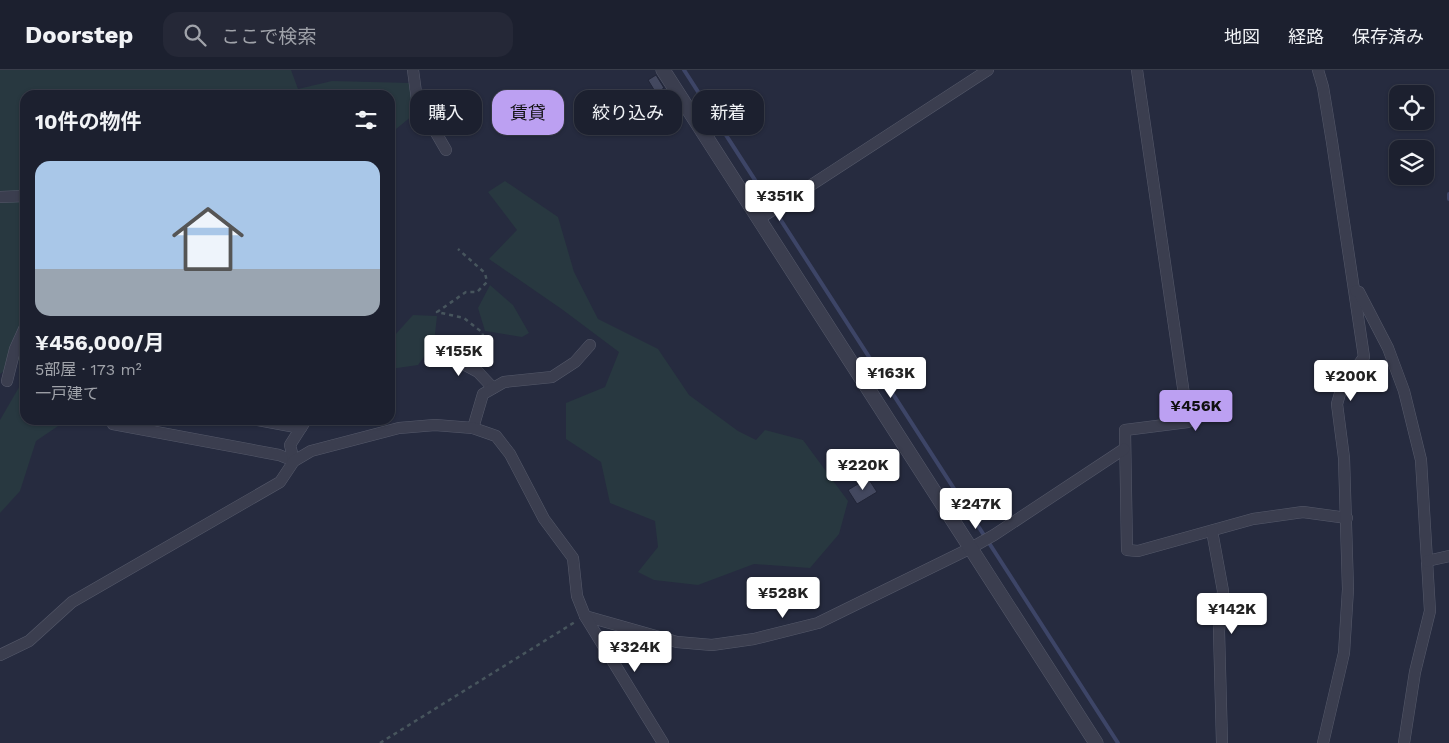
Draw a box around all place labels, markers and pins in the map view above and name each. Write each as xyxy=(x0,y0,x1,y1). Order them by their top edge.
pin: ¥351K xyxy=(745,180,815,222)
pin: ¥155K xyxy=(424,334,494,377)
pin: ¥163K xyxy=(856,356,926,399)
pin: ¥200K xyxy=(1316,360,1386,402)
pin: ¥456K xyxy=(1161,390,1231,432)
pin: ¥220K xyxy=(828,448,898,491)
pin: ¥247K xyxy=(941,488,1011,530)
pin: ¥528K xyxy=(748,576,818,619)
pin: ¥142K xyxy=(1197,592,1267,635)
pin: ¥324K xyxy=(600,630,670,673)

